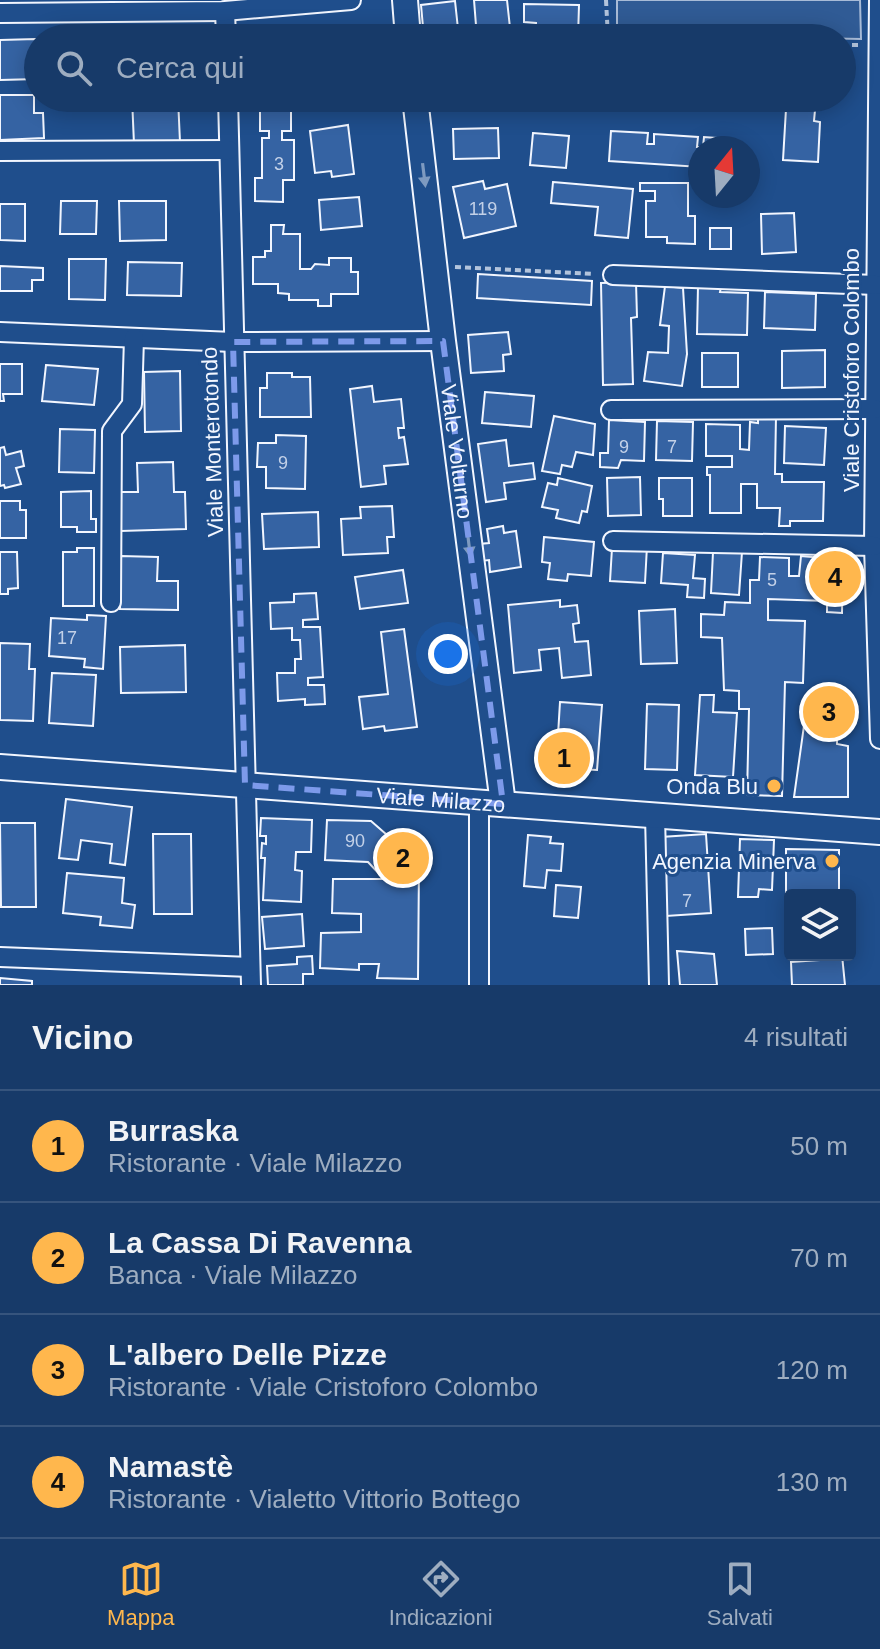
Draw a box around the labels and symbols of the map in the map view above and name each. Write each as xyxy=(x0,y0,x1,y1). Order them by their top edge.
north arrow xyxy=(688,136,760,208)
house number: 3 xyxy=(274,154,284,174)
one-way arrow xyxy=(417,163,430,188)
house number: 119 xyxy=(469,199,497,219)
street label: Viale Cristoforo Colombo xyxy=(839,248,864,492)
street label: Viale Monterotondo xyxy=(197,346,228,538)
street label: Viale Volturno xyxy=(436,383,478,520)
house number: 9 xyxy=(619,437,629,457)
house number: 7 xyxy=(667,437,677,457)
house number: 9 xyxy=(278,453,288,473)
one-way arrow xyxy=(463,533,476,558)
pin: 4 xyxy=(809,547,861,607)
house number: 5 xyxy=(767,570,777,590)
house number: 17 xyxy=(57,628,77,648)
your location xyxy=(428,634,468,674)
pin: 3 xyxy=(803,682,855,742)
pin: 1 xyxy=(538,728,590,788)
place label: Onda Blu xyxy=(666,774,758,799)
marker: Onda Blu xyxy=(765,777,783,795)
street label: Viale Milazzo xyxy=(375,783,506,817)
pin: 2 xyxy=(377,828,429,888)
house number: 90 xyxy=(345,831,365,851)
place label: Agenzia Minerva xyxy=(652,849,817,874)
marker: Agenzia Minerva xyxy=(823,852,841,870)
house number: 7 xyxy=(682,891,692,911)

